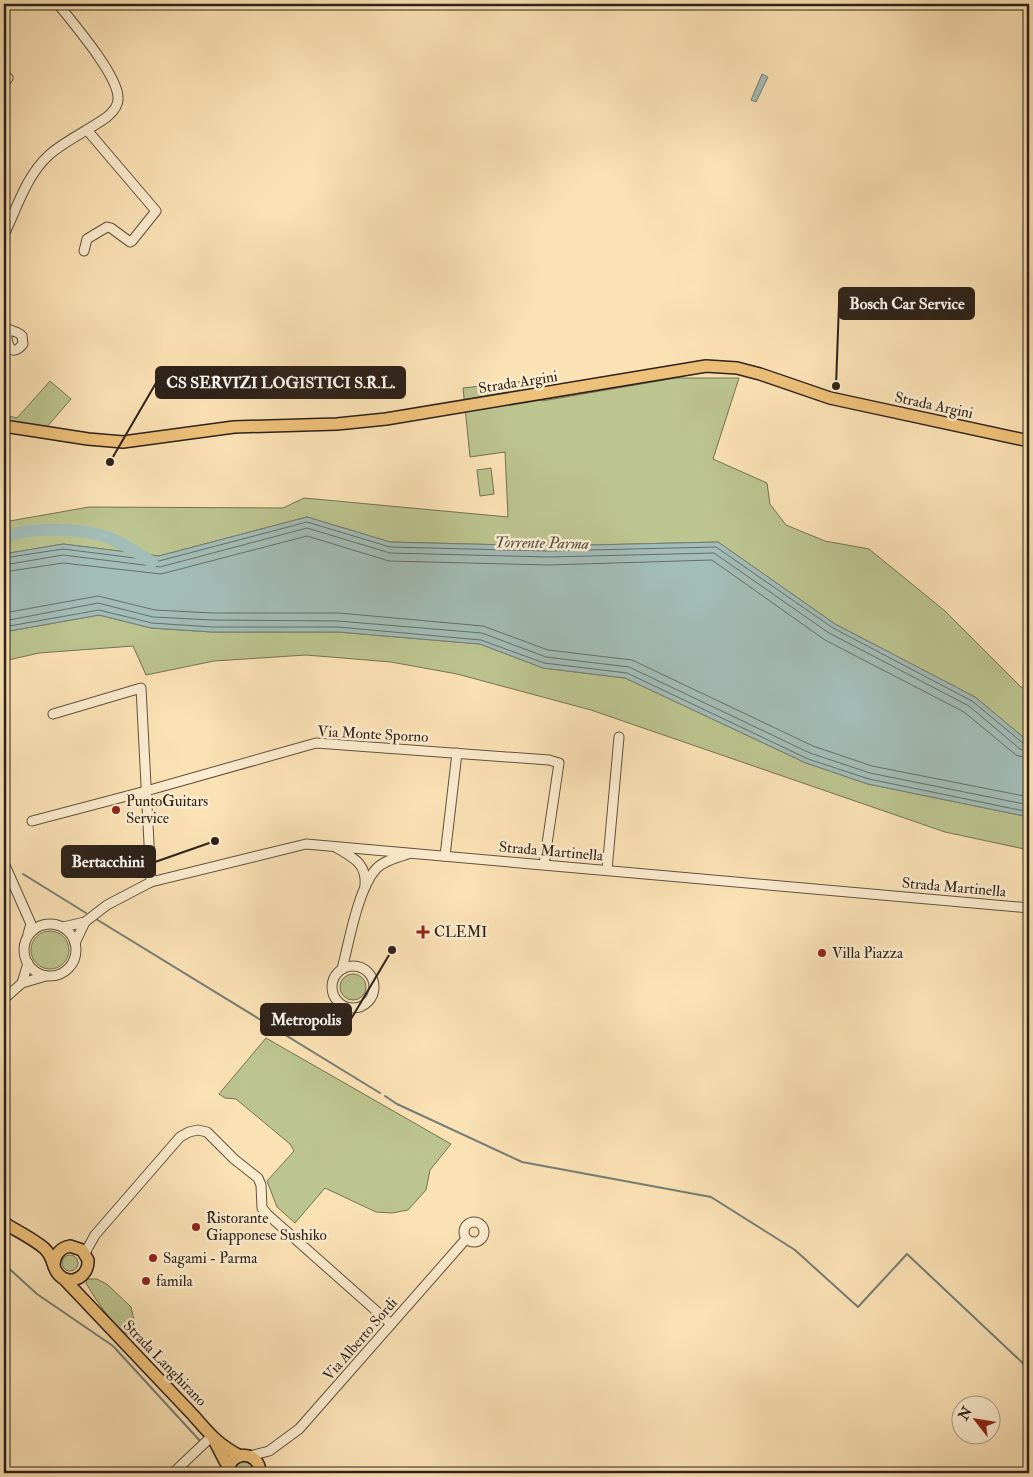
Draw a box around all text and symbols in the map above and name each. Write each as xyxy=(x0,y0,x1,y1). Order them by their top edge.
callout: Bosch Car Service xyxy=(839,288,974,319)
text: Bosch Car Service xyxy=(849,294,965,314)
callout: CS SERVIZI LOGISTICI S.R.L. xyxy=(156,367,405,398)
street label: Strada Argini xyxy=(477,367,559,398)
text: CS SERVIZI LOGISTICI S.R.L. xyxy=(166,373,396,393)
street label: Strada Argini xyxy=(893,388,975,423)
water label: Torrente Parma xyxy=(495,532,589,554)
street label: Via Monte Sporno xyxy=(317,722,429,748)
place label: PuntoGuitars Service xyxy=(126,792,208,828)
marker: PuntoGuitars Service xyxy=(110,804,122,816)
street label: Strada Martinella xyxy=(498,837,605,866)
callout: Bertacchini xyxy=(62,846,155,877)
text: Bertacchini xyxy=(72,852,145,872)
street label: Strada Martinella xyxy=(901,873,1008,902)
place label: CLEMI xyxy=(434,923,487,942)
marker: CLEMI xyxy=(416,925,430,939)
place label: Villa Piazza xyxy=(832,944,904,963)
marker: Villa Piazza xyxy=(816,947,828,959)
callout: Metropolis xyxy=(261,1004,351,1035)
text: Metropolis xyxy=(270,1010,342,1031)
place label: Ristorante Giapponese Sushiko xyxy=(206,1209,327,1246)
marker: Ristorante Giapponese Sushiko xyxy=(190,1221,202,1233)
place label: Sagami - Parma xyxy=(163,1249,258,1268)
marker: Sagami - Parma xyxy=(147,1252,159,1264)
place label: famila xyxy=(156,1272,194,1291)
marker: famila xyxy=(140,1275,152,1287)
street label: Via Alberto Sordi xyxy=(319,1294,402,1385)
street label: Strada Langhirano xyxy=(119,1316,210,1410)
north arrow xyxy=(950,1394,1000,1444)
text: N xyxy=(954,1403,976,1424)

